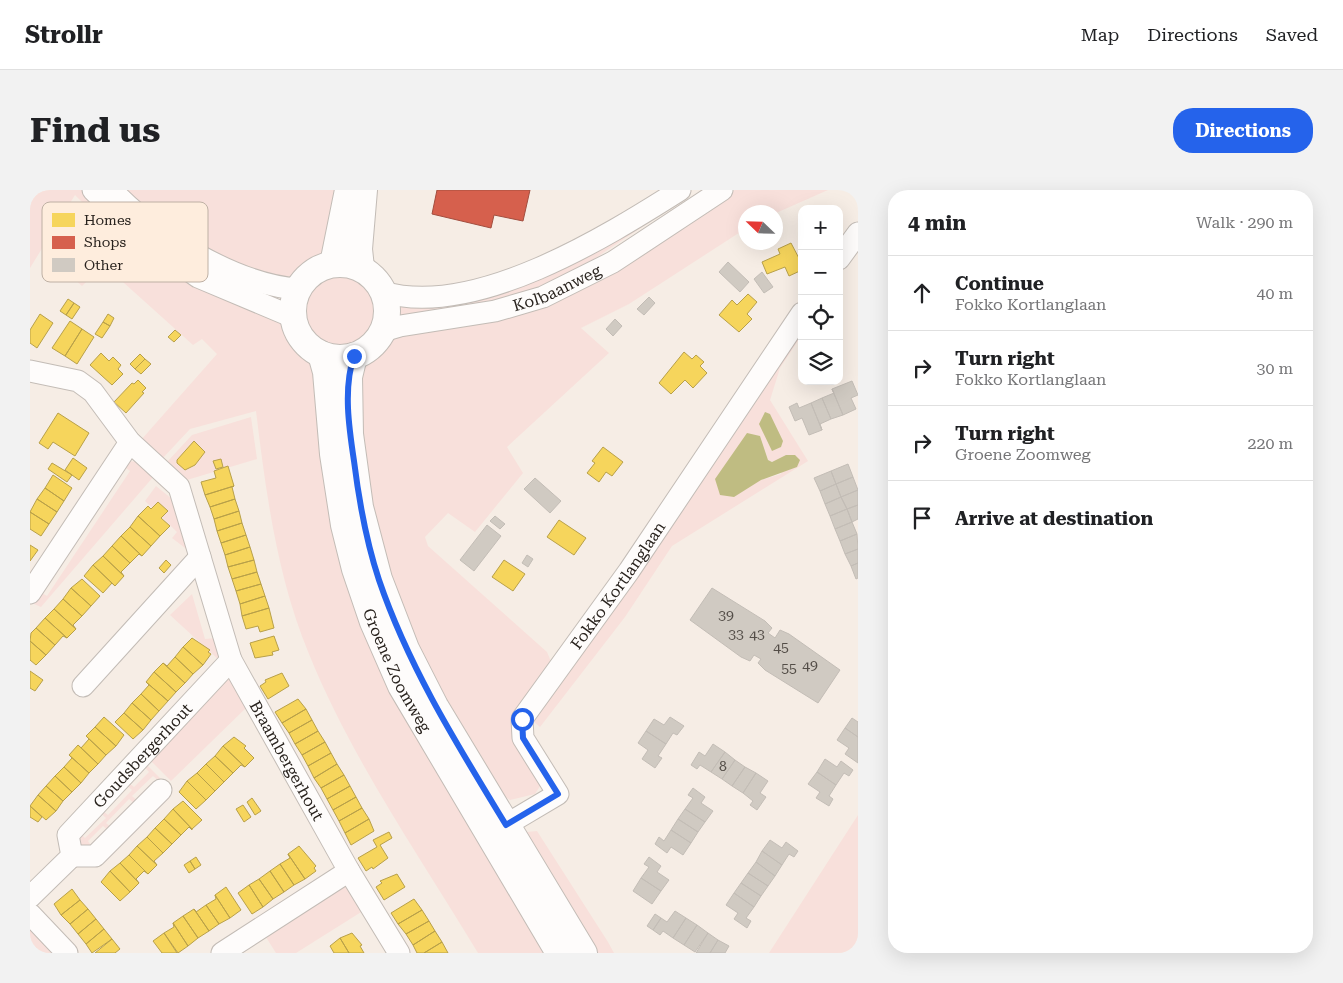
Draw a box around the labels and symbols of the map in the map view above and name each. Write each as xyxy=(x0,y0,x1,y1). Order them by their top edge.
legend xyxy=(42,202,208,282)
north arrow xyxy=(738,205,783,250)
text: Homes xyxy=(84,212,132,228)
text: Shops xyxy=(84,234,127,250)
text: Other xyxy=(84,257,123,273)
street label: Kolbaanweg xyxy=(510,260,605,315)
route end xyxy=(343,345,366,368)
street label: Fokko Kortlanglaan xyxy=(566,518,669,653)
street label: Groene Zoomweg xyxy=(359,606,436,736)
house number: 39 xyxy=(718,607,734,623)
house number: 33 xyxy=(728,626,744,642)
house number: 43 xyxy=(749,626,765,642)
house number: 45 xyxy=(773,639,789,655)
house number: 49 xyxy=(802,657,818,673)
house number: 55 xyxy=(781,660,797,676)
street label: Braambergerhout xyxy=(246,697,328,824)
street label: Goudsbergerhout xyxy=(89,699,196,812)
route start xyxy=(511,708,534,731)
house number: 8 xyxy=(719,758,727,774)

